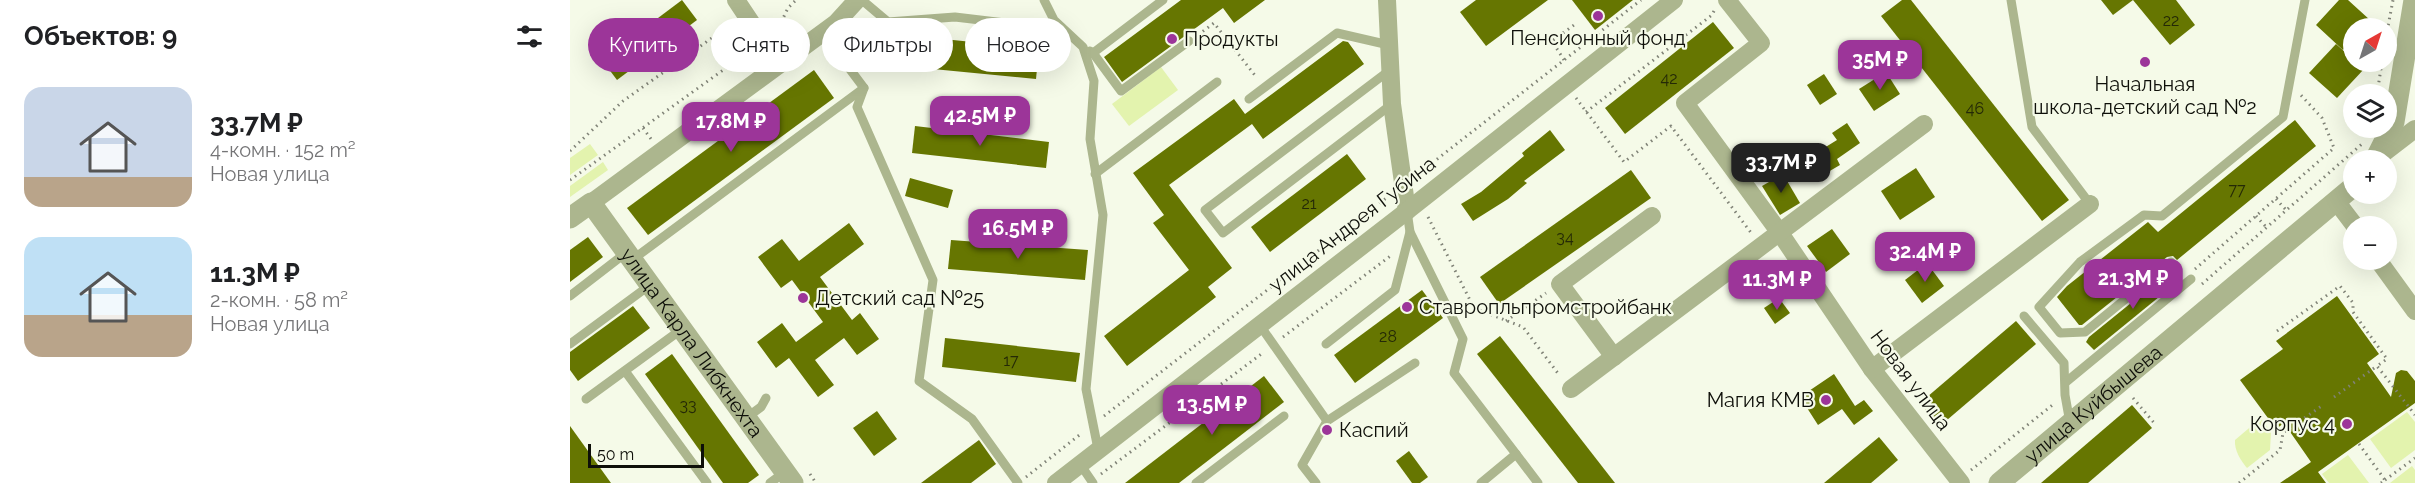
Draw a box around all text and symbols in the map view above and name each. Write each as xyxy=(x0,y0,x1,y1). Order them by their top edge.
marker: Пенсионный фонд xyxy=(1591,9,1605,23)
house number: 22 xyxy=(2163,11,2179,30)
chip: Купить xyxy=(588,18,699,72)
chip: Снять xyxy=(711,18,810,72)
chip: Фильтры xyxy=(822,18,953,72)
chip: Новое xyxy=(965,18,1071,72)
north arrow xyxy=(2343,18,2397,72)
map controls xyxy=(2343,18,2397,270)
icon: filters xyxy=(513,20,546,53)
text: Объектов: 9 xyxy=(24,21,177,51)
place label: Пенсионный фонд xyxy=(1510,26,1686,50)
place label: Продукты xyxy=(1184,27,1278,51)
marker: Продукты xyxy=(1165,32,1179,46)
pin: 35M ₽ xyxy=(1838,40,1922,91)
text: 35M ₽ xyxy=(1852,47,1908,71)
marker: Начальная школа-детский сад №2 xyxy=(2138,55,2152,69)
house number: 42 xyxy=(1660,69,1678,88)
place label: Начальная школа-детский сад №2 xyxy=(2033,72,2257,119)
button: layers xyxy=(2343,84,2397,138)
pin: 42.5M ₽ xyxy=(925,96,1035,147)
house number: 46 xyxy=(1966,99,1984,118)
pin: 17.8M ₽ xyxy=(676,102,786,153)
text: 42.5M ₽ xyxy=(944,103,1016,127)
text: 33.7M ₽ xyxy=(210,108,303,138)
text: 17.8M ₽ xyxy=(696,109,766,133)
icon: home xyxy=(72,111,144,183)
text: 4-комн. · 152 m² xyxy=(210,138,356,162)
pin: 33.7M ₽ xyxy=(1726,143,1836,194)
text: 33.7M ₽ xyxy=(1745,150,1817,174)
button: + xyxy=(2343,150,2397,204)
street label: улица Андрея Губина xyxy=(1264,151,1440,297)
text: Новая улица xyxy=(210,162,330,186)
house number: 77 xyxy=(2228,180,2246,199)
house number: 21 xyxy=(1301,194,1317,213)
pin: 16.5M ₽ xyxy=(963,209,1073,260)
text: 16.5M ₽ xyxy=(982,216,1054,240)
button: − xyxy=(2343,216,2397,270)
house number: 34 xyxy=(1556,228,1574,247)
pin: 32.4M ₽ xyxy=(1870,232,1980,283)
text: 32.4M ₽ xyxy=(1889,239,1961,263)
street label: улица Карла Либкнехта xyxy=(615,243,768,442)
text: 11.3M ₽ xyxy=(210,258,300,288)
pin: 21.3M ₽ xyxy=(2078,259,2188,310)
pin: 11.3M ₽ xyxy=(1722,260,1832,311)
icon: home xyxy=(72,261,144,333)
text: 21.3M ₽ xyxy=(2098,266,2168,290)
text: 11.3M ₽ xyxy=(1742,267,1812,291)
place label: Детский сад №25 xyxy=(815,286,984,310)
text: 2-комн. · 58 m² xyxy=(210,288,348,312)
marker: Детский сад №25 xyxy=(796,291,810,305)
place label: Ставропльпромстройбанк xyxy=(1419,295,1672,319)
marker: Ставропльпромстройбанк xyxy=(1400,300,1414,314)
text: Новая улица xyxy=(210,312,330,336)
street label: Новая улица xyxy=(1865,325,1957,435)
house number: 28 xyxy=(1379,327,1397,346)
street label: улица Куйбышева xyxy=(2020,340,2167,468)
house number: 17 xyxy=(1003,351,1019,370)
pin: 13.5M ₽ xyxy=(1157,385,1267,436)
place label: Магия КМВ xyxy=(1707,388,1814,412)
text: 13.5M ₽ xyxy=(1177,392,1247,416)
marker: Магия КМВ xyxy=(1819,393,1833,407)
house number: 33 xyxy=(679,396,697,415)
place label: Корпус 4 xyxy=(2250,412,2335,436)
marker: Корпус 4 xyxy=(2340,417,2354,431)
place label: Каспий xyxy=(1339,418,1409,442)
marker: Каспий xyxy=(1320,423,1334,437)
scale bar xyxy=(588,441,704,468)
text: 50 m xyxy=(597,445,634,464)

